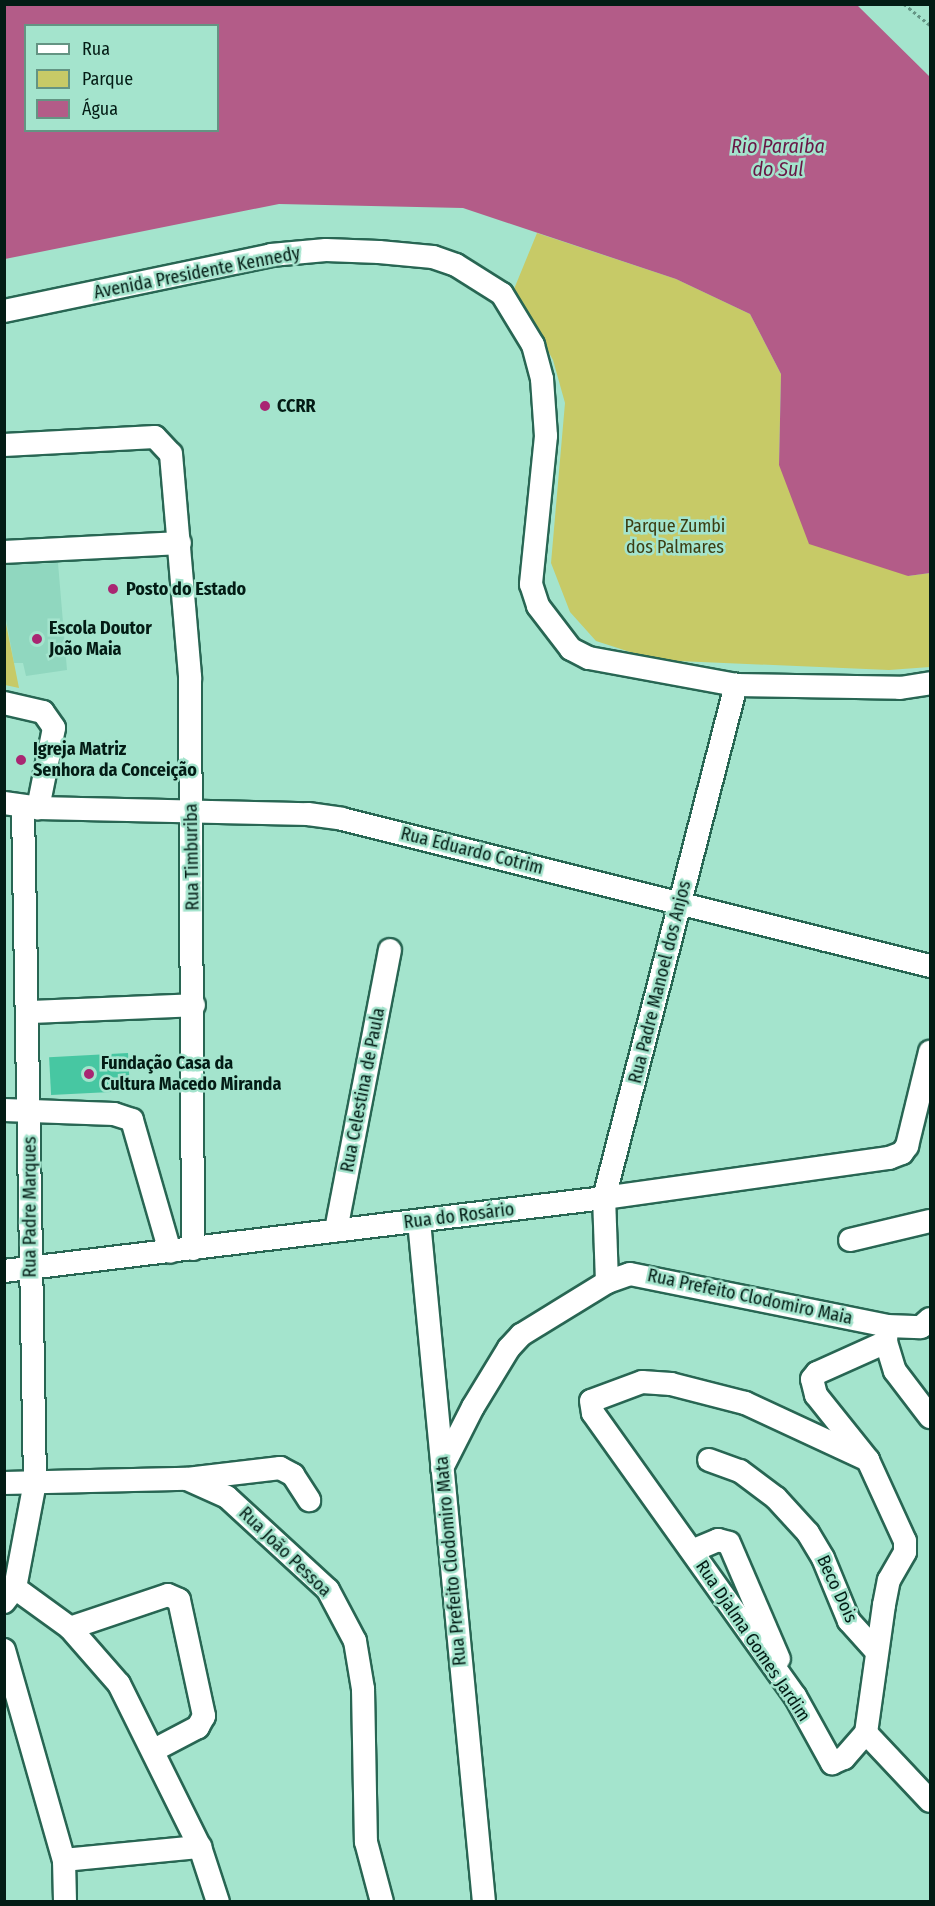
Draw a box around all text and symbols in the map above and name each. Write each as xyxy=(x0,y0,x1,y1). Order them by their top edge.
legend xyxy=(24,24,219,132)
text: Rua xyxy=(82,38,110,60)
text: Parque xyxy=(82,68,133,90)
text: Água xyxy=(82,98,118,120)
water label: Rio Paraíba do Sul xyxy=(731,134,825,181)
street label: Avenida Presidente Kennedy xyxy=(92,242,302,304)
place label: CCRR xyxy=(277,395,316,417)
marker: CCRR xyxy=(258,399,272,413)
park label: Parque Zumbi dos Palmares xyxy=(625,516,725,558)
place label: Posto do Estado xyxy=(126,578,246,600)
marker: Posto do Estado xyxy=(104,580,122,598)
place label: Escola Doutor João Maia xyxy=(49,618,152,660)
marker: Escola Doutor João Maia xyxy=(30,632,44,646)
place label: Igreja Matriz Senhora da Conceição xyxy=(33,739,197,782)
marker: Igreja Matriz Senhora da Conceição xyxy=(14,753,28,767)
street label: Rua Timburiba xyxy=(180,803,204,911)
street label: Rua Eduardo Cotrim xyxy=(398,823,546,879)
street label: Rua Padre Manoel dos Anjos xyxy=(624,878,696,1086)
street label: Rua Celestina de Paula xyxy=(336,1006,390,1174)
place label: Fundação Casa da Cultura Macedo Miranda xyxy=(101,1053,281,1096)
marker: Fundação Casa da Cultura Macedo Miranda xyxy=(82,1067,96,1081)
street label: Rua Padre Marques xyxy=(19,1136,41,1278)
street label: Rua do Rosário xyxy=(402,1198,516,1234)
street label: Rua Prefeito Clodomiro Maia xyxy=(645,1265,855,1329)
street label: Rua Prefeito Clodomiro Mata xyxy=(431,1455,471,1667)
street label: Rua João Pessoa xyxy=(234,1503,336,1601)
street label: Beco Dois xyxy=(812,1552,862,1626)
street label: Rua Djalma Gomes Jardim xyxy=(691,1556,815,1726)

